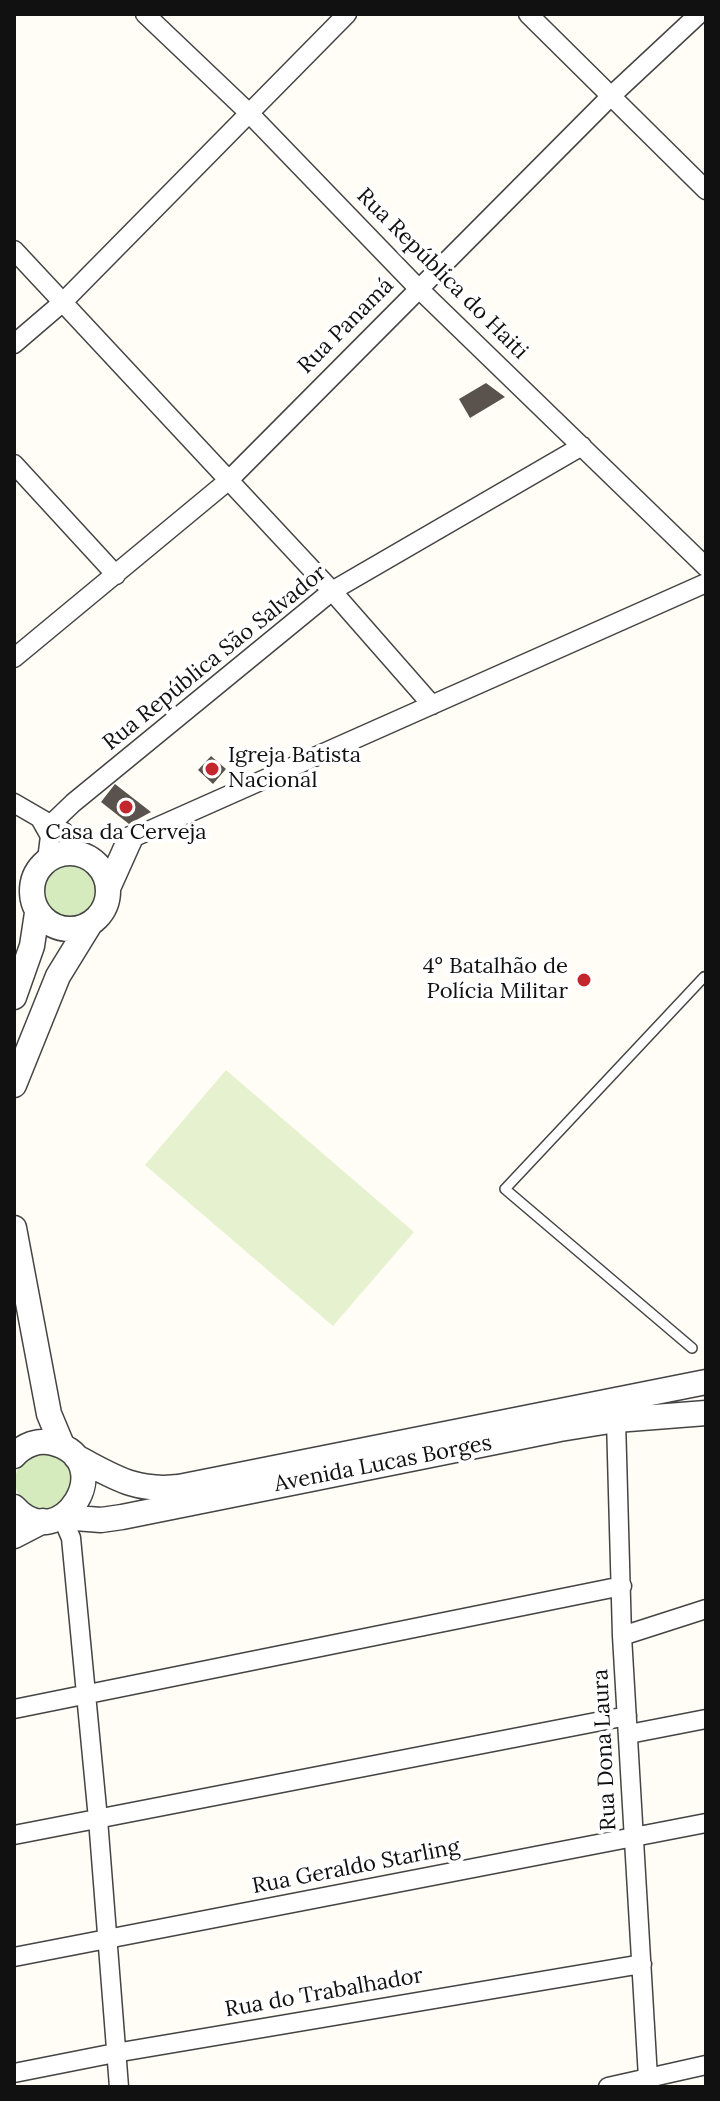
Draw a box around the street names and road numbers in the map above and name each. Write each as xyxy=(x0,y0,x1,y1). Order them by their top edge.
street label: Rua República do Haiti xyxy=(351,183,533,365)
street label: Rua Panamá xyxy=(293,273,399,379)
street label: Rua República São Salvador xyxy=(98,560,332,756)
street label: Avenida Lucas Borges xyxy=(272,1430,494,1498)
street label: Rua Dona Laura xyxy=(588,1668,622,1832)
street label: Rua Geraldo Starling xyxy=(250,1834,462,1900)
street label: Rua do Trabalhador xyxy=(223,1963,425,2023)

